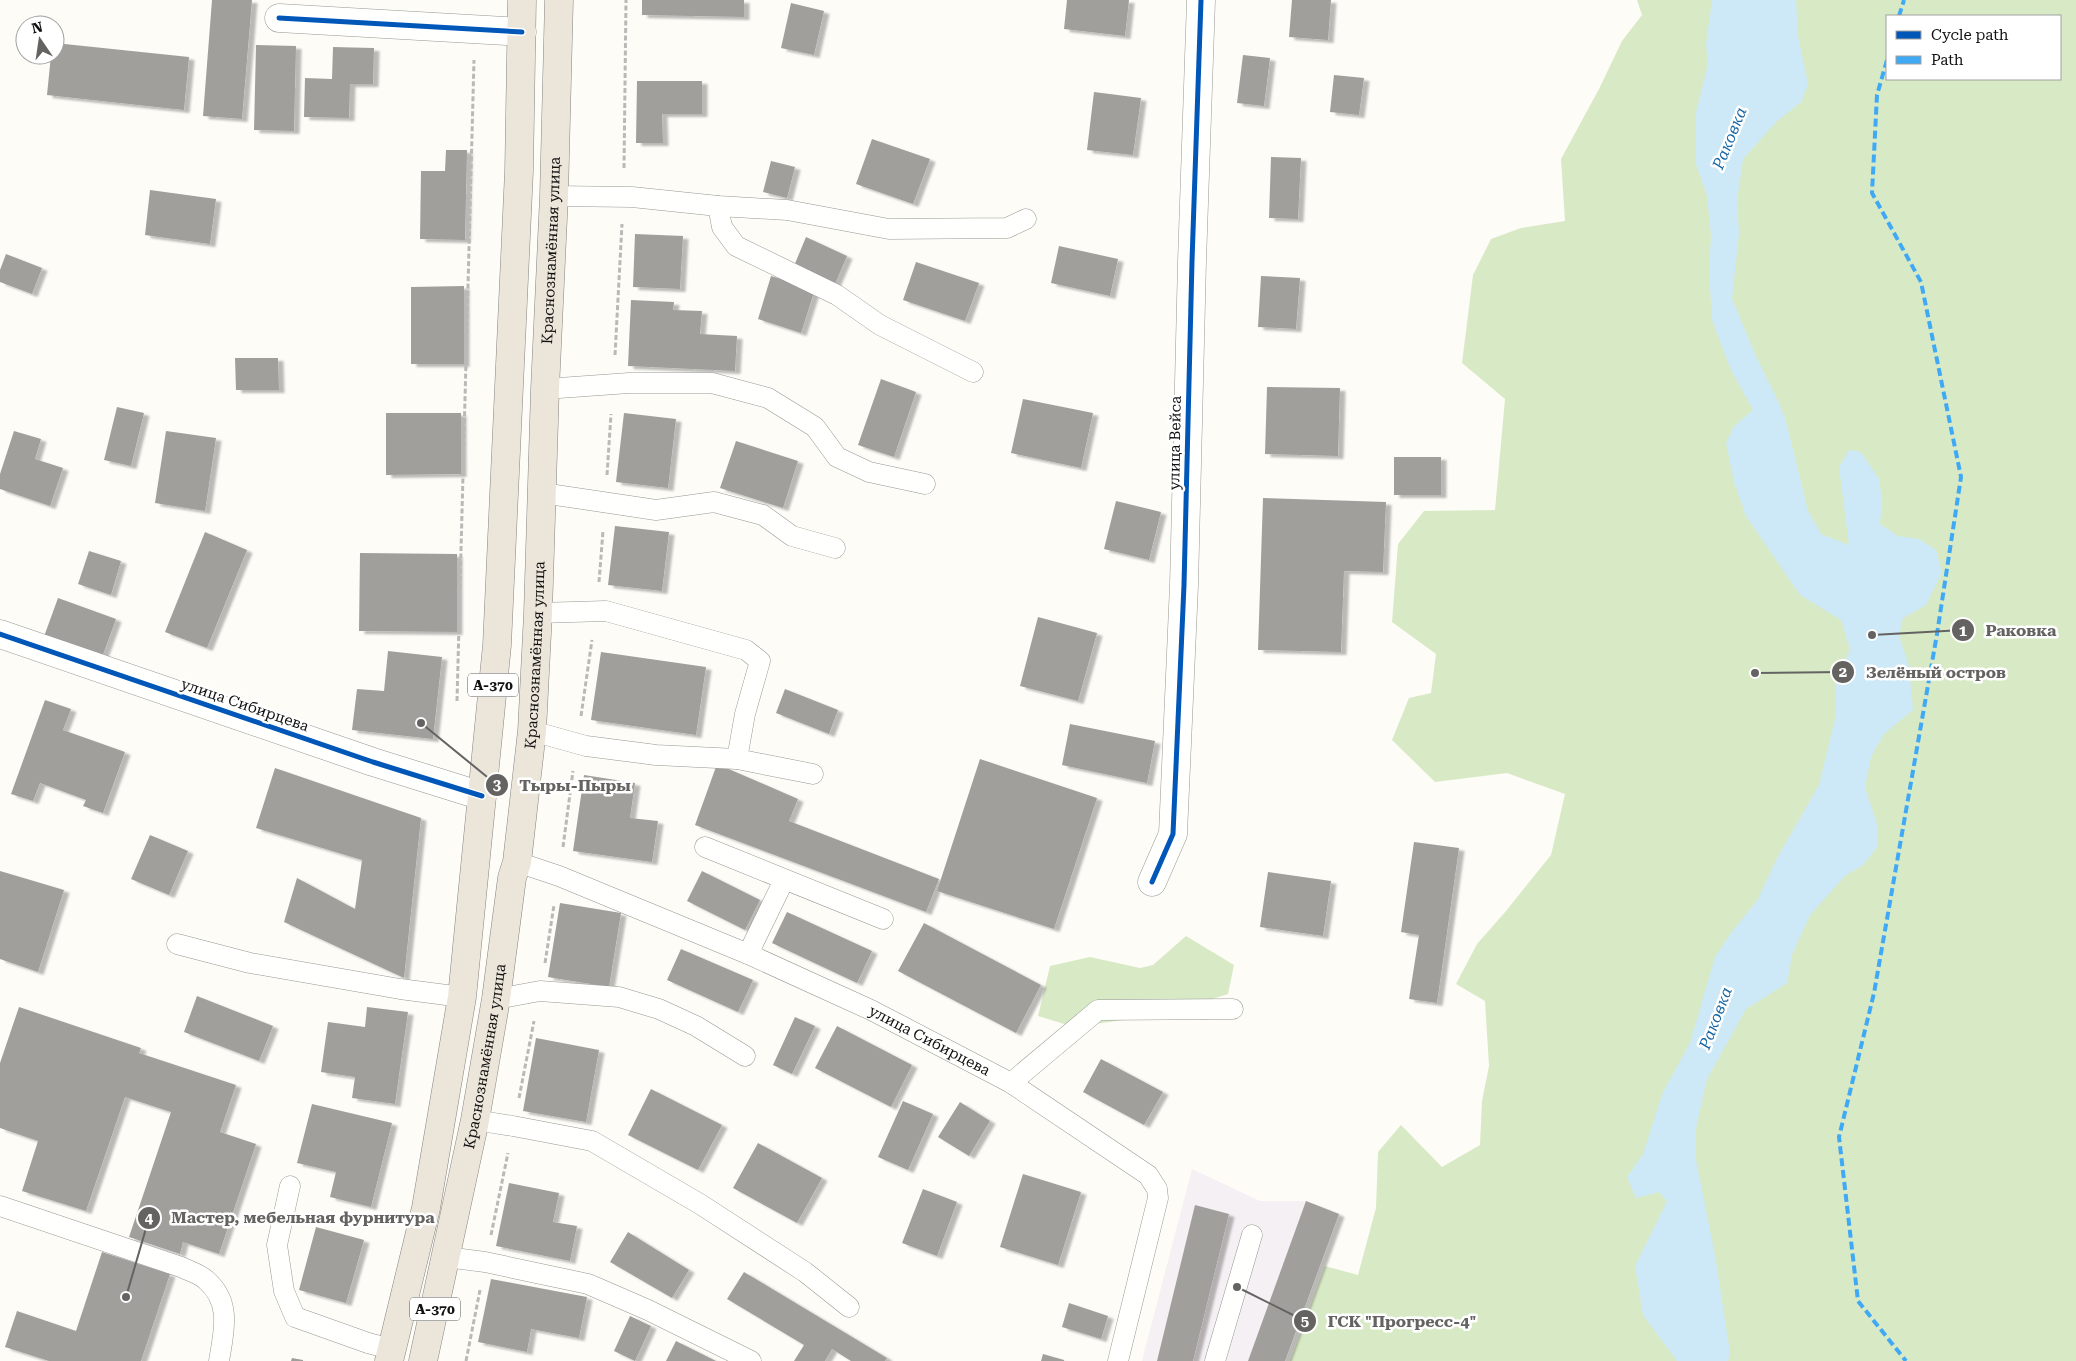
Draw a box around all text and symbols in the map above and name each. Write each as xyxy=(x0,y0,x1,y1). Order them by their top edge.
north arrow xyxy=(15,15,65,65)
legend xyxy=(1886,15,2061,80)
text: N xyxy=(30,18,44,36)
text: Cycle path xyxy=(1931,26,2009,44)
text: Path xyxy=(1931,51,1964,69)
water label: Раковка xyxy=(1708,104,1751,173)
street label: Краснознамённая улица xyxy=(538,156,564,345)
street label: улица Вейса xyxy=(1165,396,1185,490)
street label: Краснознамённая улица xyxy=(521,561,549,750)
callout: Раковка xyxy=(1951,615,2067,646)
text: Раковка xyxy=(1985,621,2057,640)
text: 1 xyxy=(1959,622,1968,640)
callout: Зелёный остров xyxy=(1831,656,2016,687)
text: 2 xyxy=(1839,663,1847,681)
text: Зелёный остров xyxy=(1866,663,2006,682)
road number: А-370 xyxy=(468,674,518,696)
street label: улица Сибирцева xyxy=(179,675,311,735)
callout: Тыры-Пыры xyxy=(484,770,641,801)
text: 3 xyxy=(493,776,502,794)
text: Тыры-Пыры xyxy=(519,776,631,795)
street label: Краснознамённая улица xyxy=(460,963,510,1151)
water label: Раковка xyxy=(1695,984,1736,1053)
street label: улица Сибирцева xyxy=(866,1002,993,1080)
callout: Мастер, мебельная фурнитура xyxy=(137,1202,445,1233)
text: Мастер, мебельная фурнитура xyxy=(171,1208,435,1227)
text: 4 xyxy=(145,1209,154,1227)
road number: А-370 xyxy=(410,1298,460,1320)
callout: ГСК "Прогресс-4" xyxy=(1293,1305,1486,1336)
text: 5 xyxy=(1301,1312,1309,1330)
text: ГСК "Прогресс-4" xyxy=(1328,1312,1476,1331)

